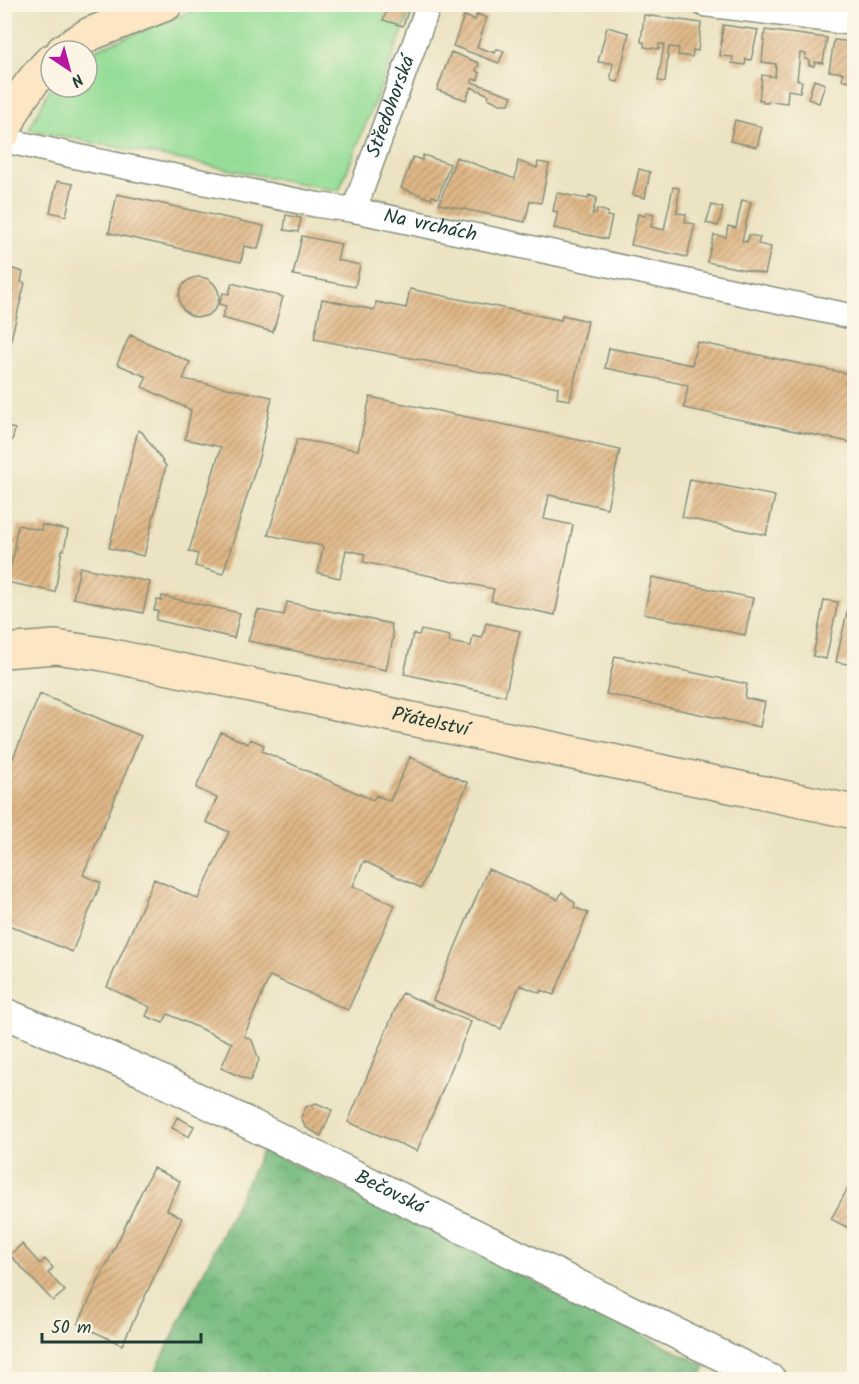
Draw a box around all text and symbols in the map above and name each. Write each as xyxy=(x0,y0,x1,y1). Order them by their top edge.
north arrow xyxy=(39,39,99,99)
street label: Středohorská xyxy=(358,50,425,162)
text: N xyxy=(65,67,88,93)
street label: Na vrchách xyxy=(381,201,480,252)
street label: Přátelství xyxy=(389,699,475,747)
street label: Bečovská xyxy=(349,1162,432,1225)
scale bar xyxy=(42,1306,201,1344)
text: 50 m xyxy=(51,1314,91,1343)

